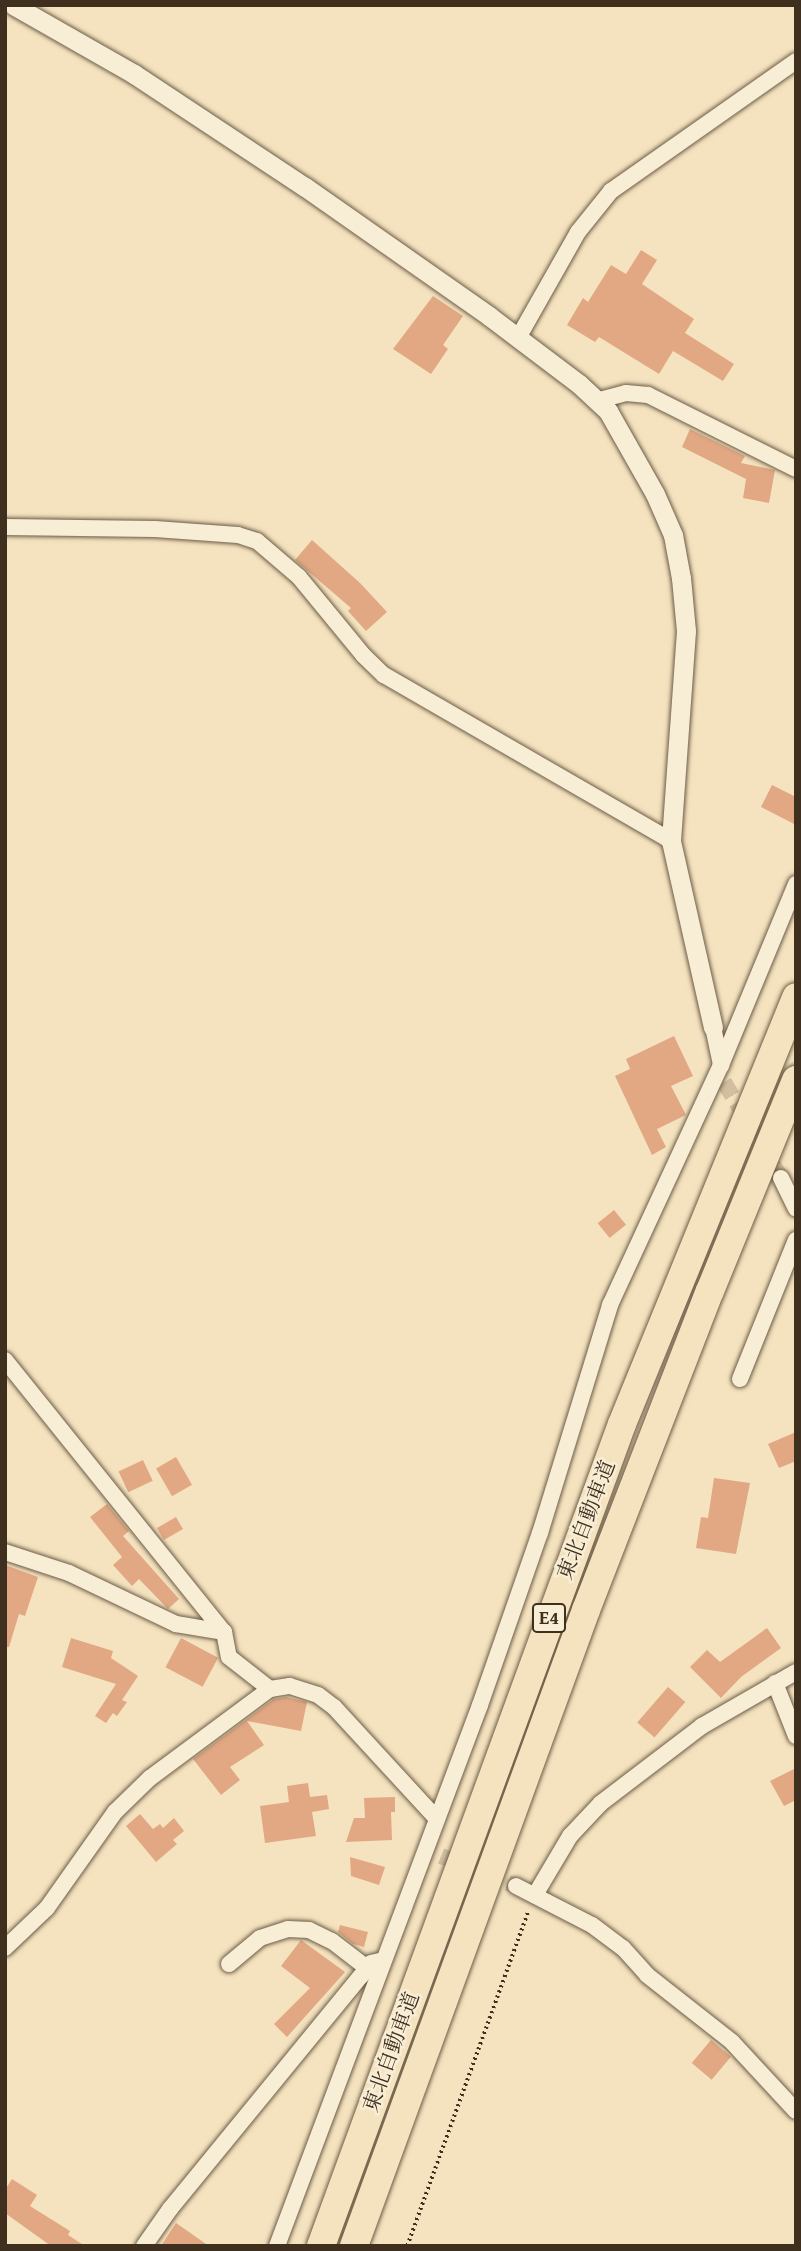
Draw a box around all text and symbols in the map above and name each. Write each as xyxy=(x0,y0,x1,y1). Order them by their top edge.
street label: 東北自動車道 xyxy=(552,1457,620,1583)
road number: E4 xyxy=(532,1602,566,1634)
street label: 東北自動車道 xyxy=(358,1988,424,2116)

